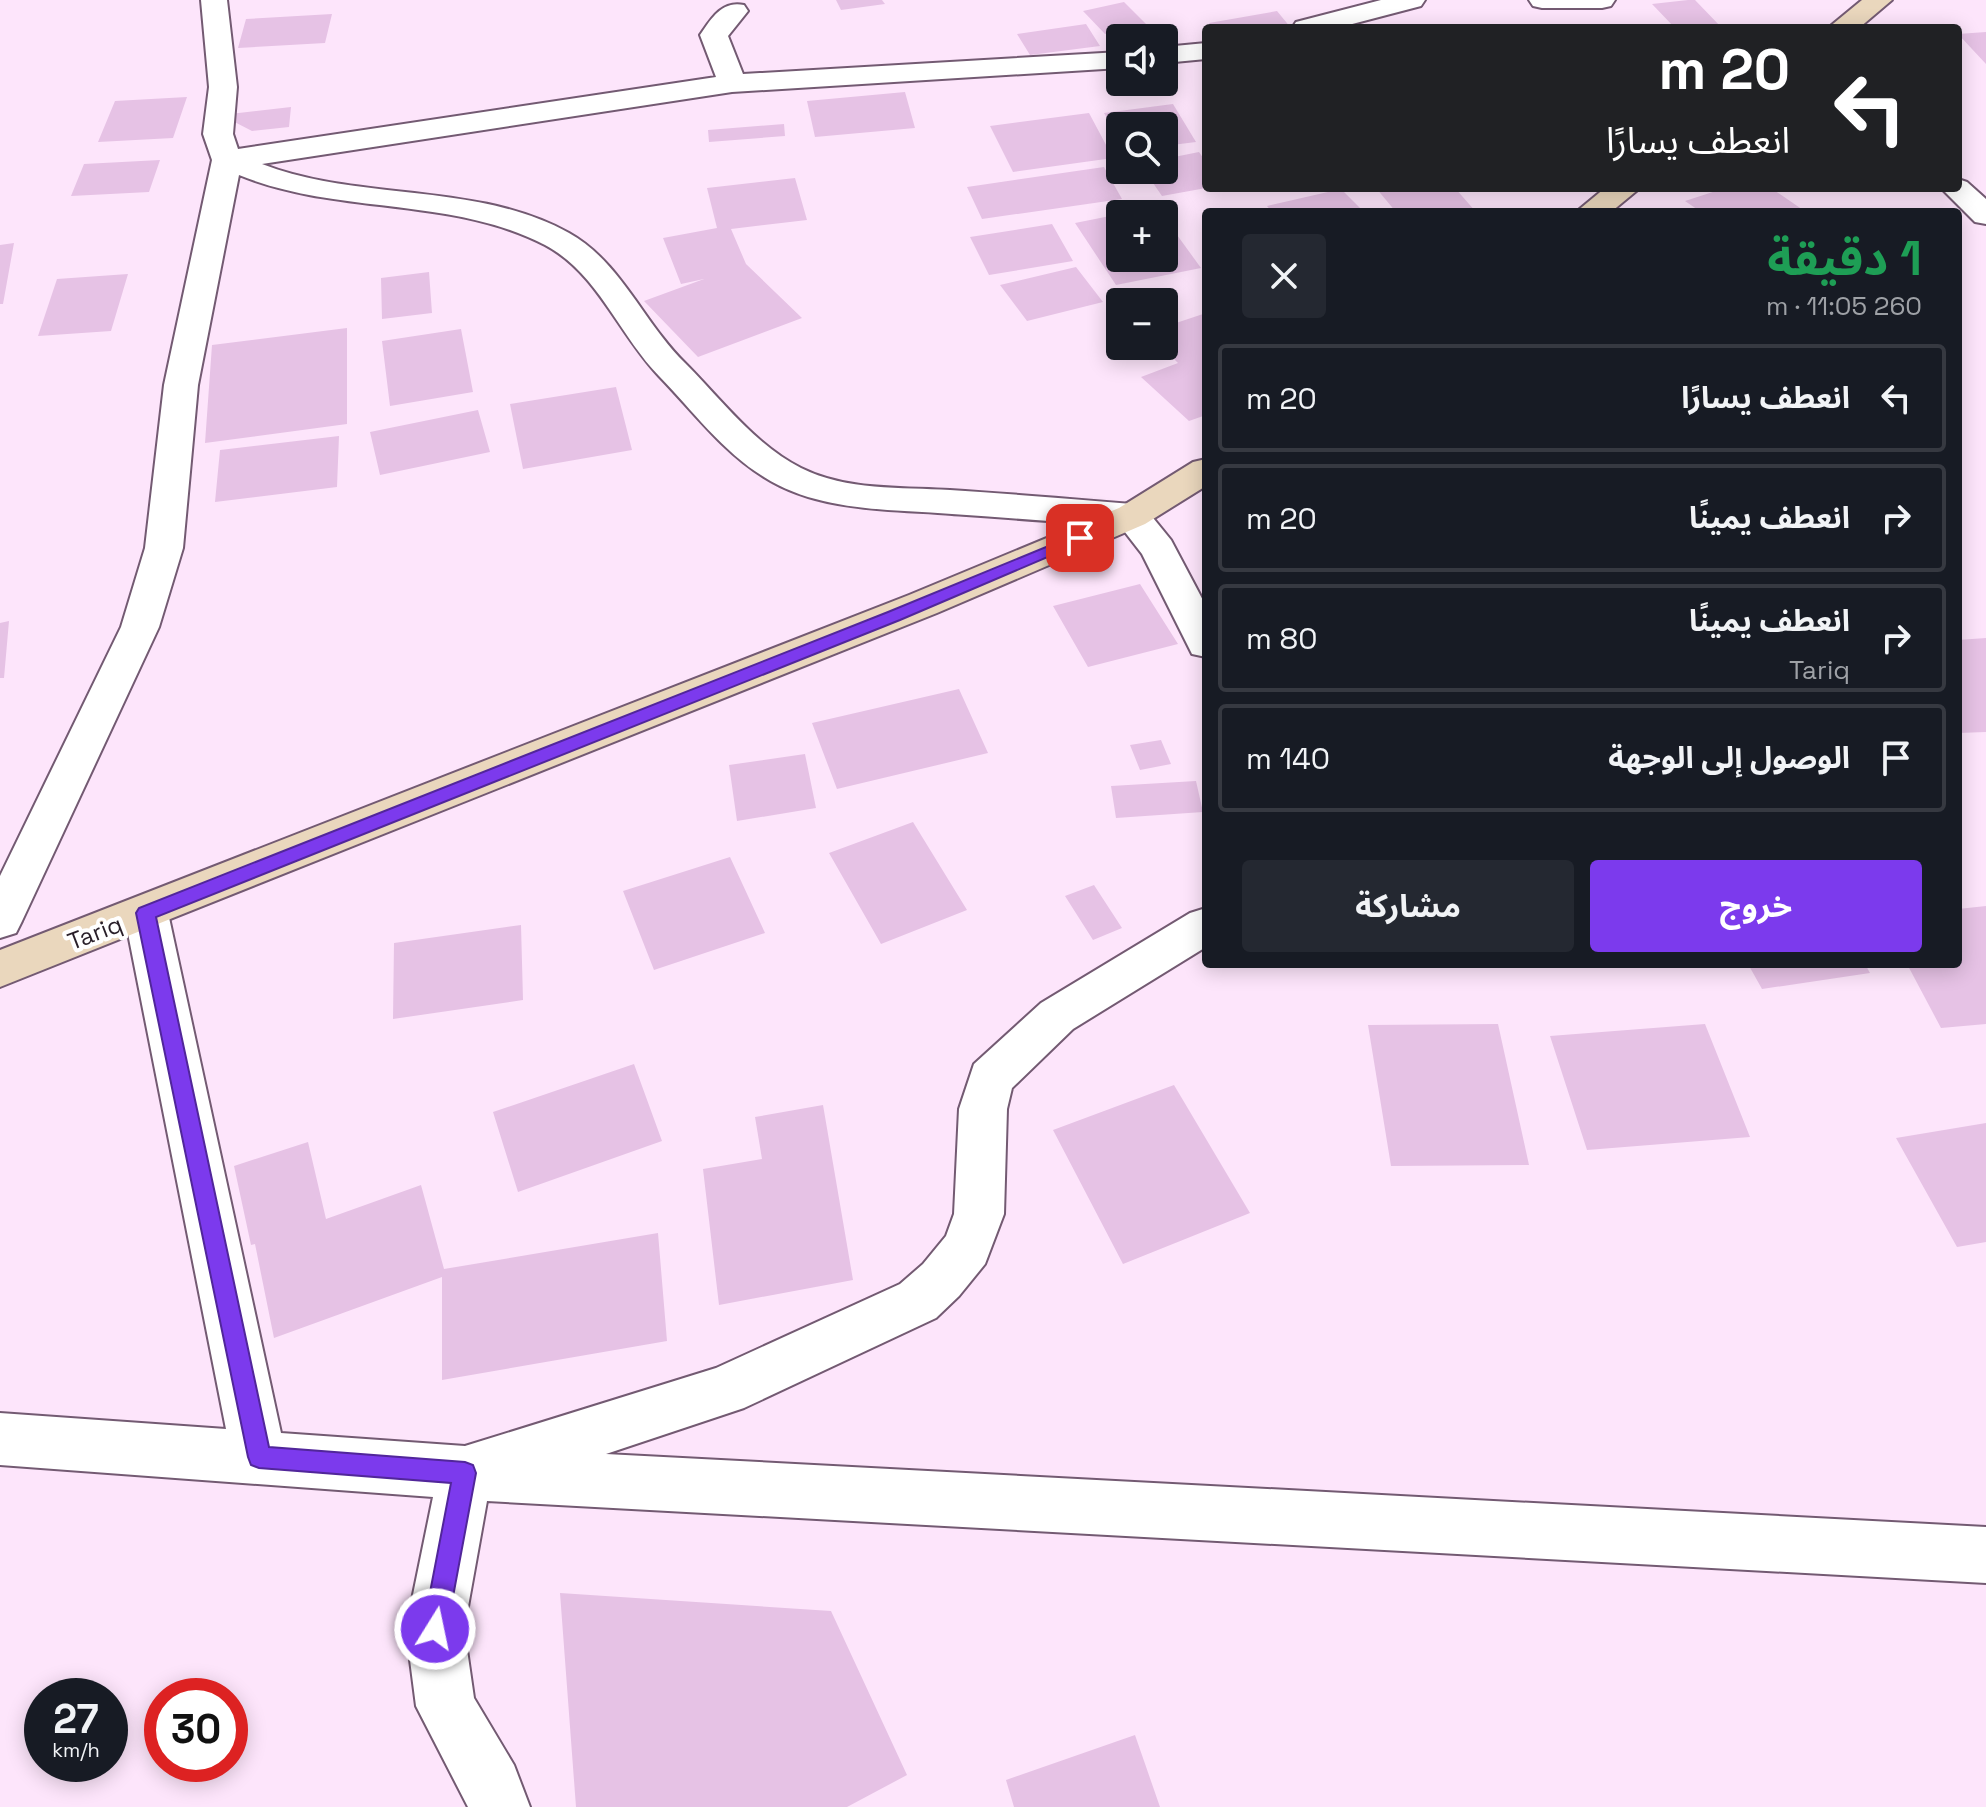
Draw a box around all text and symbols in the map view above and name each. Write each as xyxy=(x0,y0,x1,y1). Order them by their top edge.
map controls xyxy=(1106,24,1178,360)
button: sound xyxy=(1106,24,1178,96)
text: 20 m xyxy=(1658,34,1790,105)
icon: left xyxy=(1818,56,1922,160)
button: search xyxy=(1106,112,1178,184)
text: انعطف يسارًا xyxy=(1606,118,1790,164)
button: + xyxy=(1106,200,1178,272)
text: 1 دقيقة xyxy=(1767,228,1922,289)
button: close xyxy=(1242,234,1326,318)
button: − xyxy=(1106,288,1178,360)
text: 260 m · 11:05 xyxy=(1766,289,1922,323)
icon: left xyxy=(1874,376,1918,420)
text: انعطف يسارًا xyxy=(1681,378,1850,417)
text: 20 m xyxy=(1246,379,1317,418)
icon: right xyxy=(1874,496,1918,540)
text: انعطف يمينًا xyxy=(1689,498,1850,537)
text: 20 m xyxy=(1246,499,1317,538)
pin xyxy=(1046,504,1114,572)
icon: arrive xyxy=(1058,516,1102,560)
text: انعطف يمينًا xyxy=(1689,601,1850,640)
icon: right xyxy=(1874,616,1918,660)
text: 80 m xyxy=(1246,619,1317,658)
text: Tariq xyxy=(1789,653,1850,687)
icon: arrive xyxy=(1874,736,1918,780)
text: الوصول إلى الوجهة xyxy=(1608,738,1850,777)
text: 140 m xyxy=(1246,739,1330,778)
button: مشاركة xyxy=(1242,860,1574,952)
button: خروج xyxy=(1590,860,1922,952)
street label: Tariq xyxy=(63,908,127,957)
position arrow xyxy=(393,1587,477,1671)
speed limit sign: 30 xyxy=(144,1678,248,1782)
text: 27 xyxy=(53,1694,99,1745)
text: km/h xyxy=(52,1737,100,1763)

